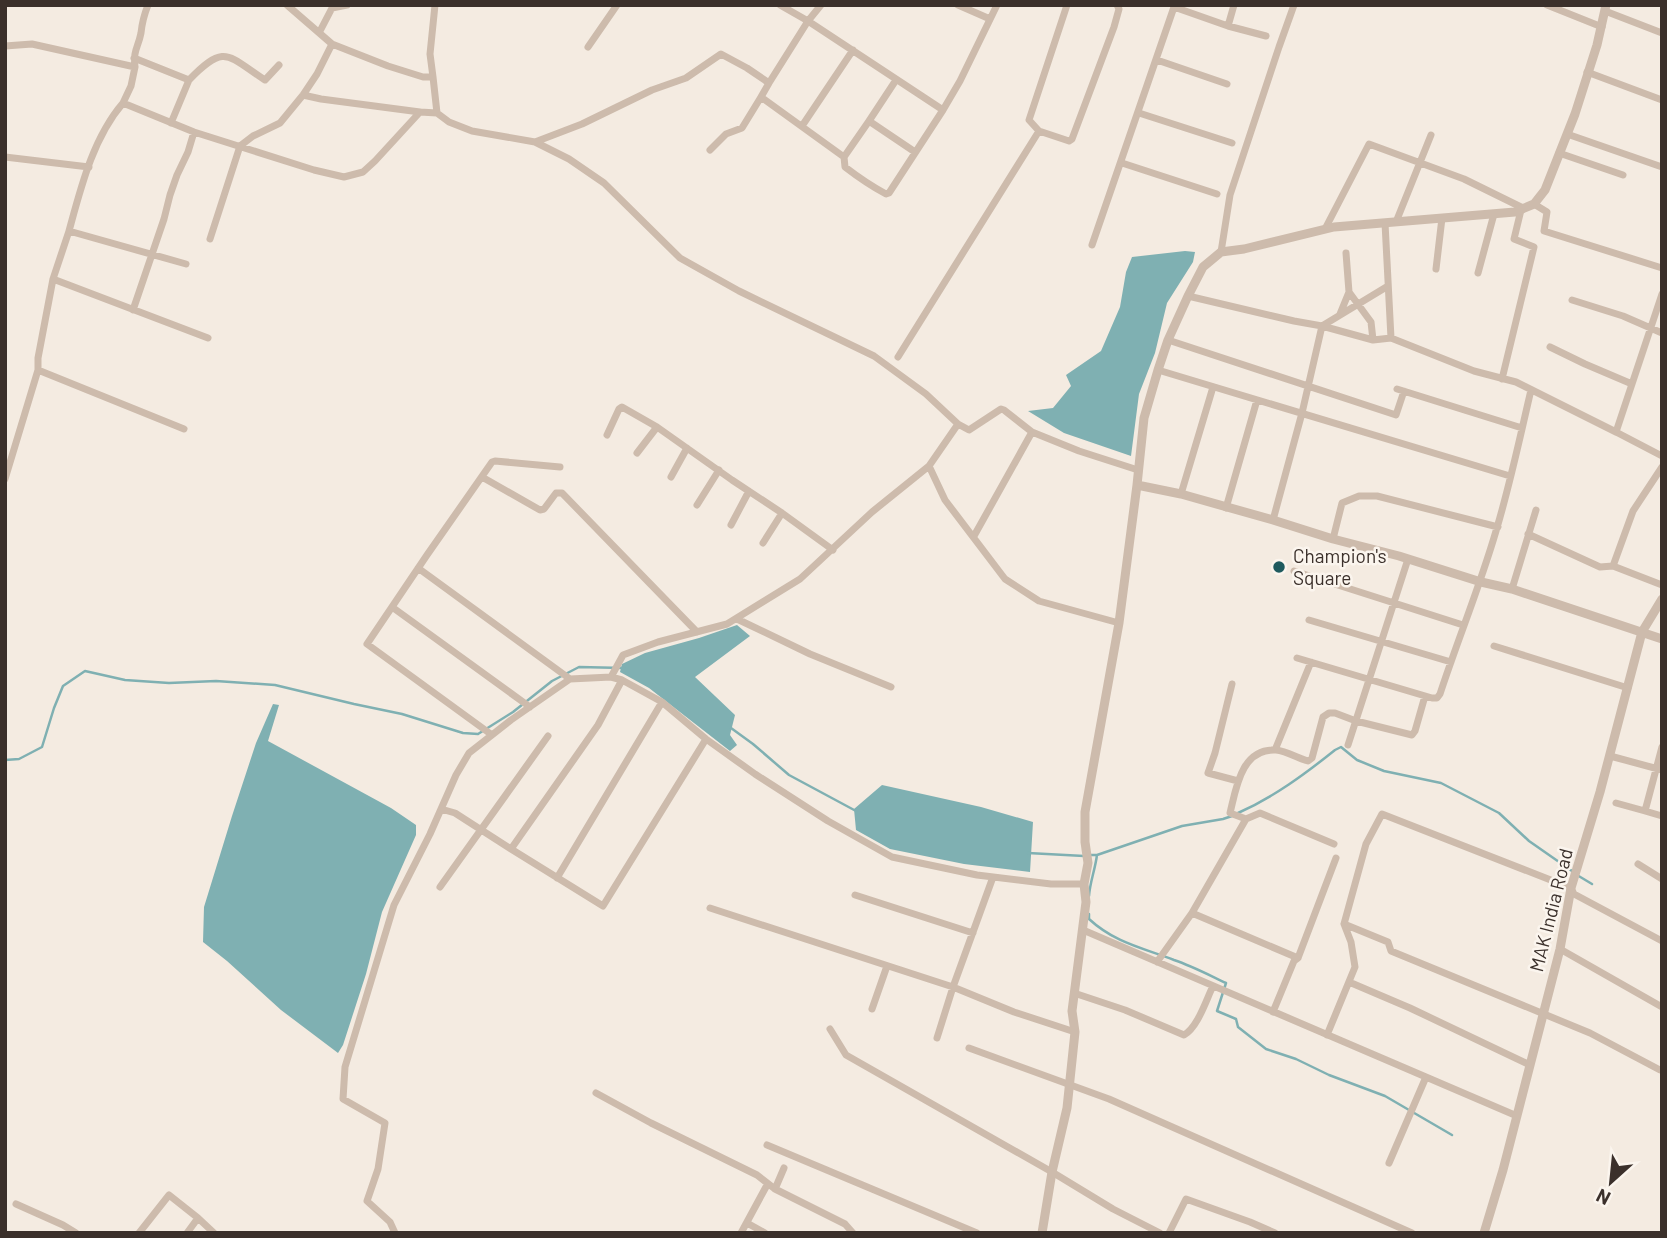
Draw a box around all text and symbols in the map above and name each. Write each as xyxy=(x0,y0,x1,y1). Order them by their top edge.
place label: Champion's Square xyxy=(1293,544,1387,589)
marker: Champion's Square xyxy=(1271,559,1287,575)
street label: MAK India Road xyxy=(1524,846,1577,974)
north arrow xyxy=(1576,1147,1646,1217)
text: N xyxy=(1592,1184,1614,1211)

